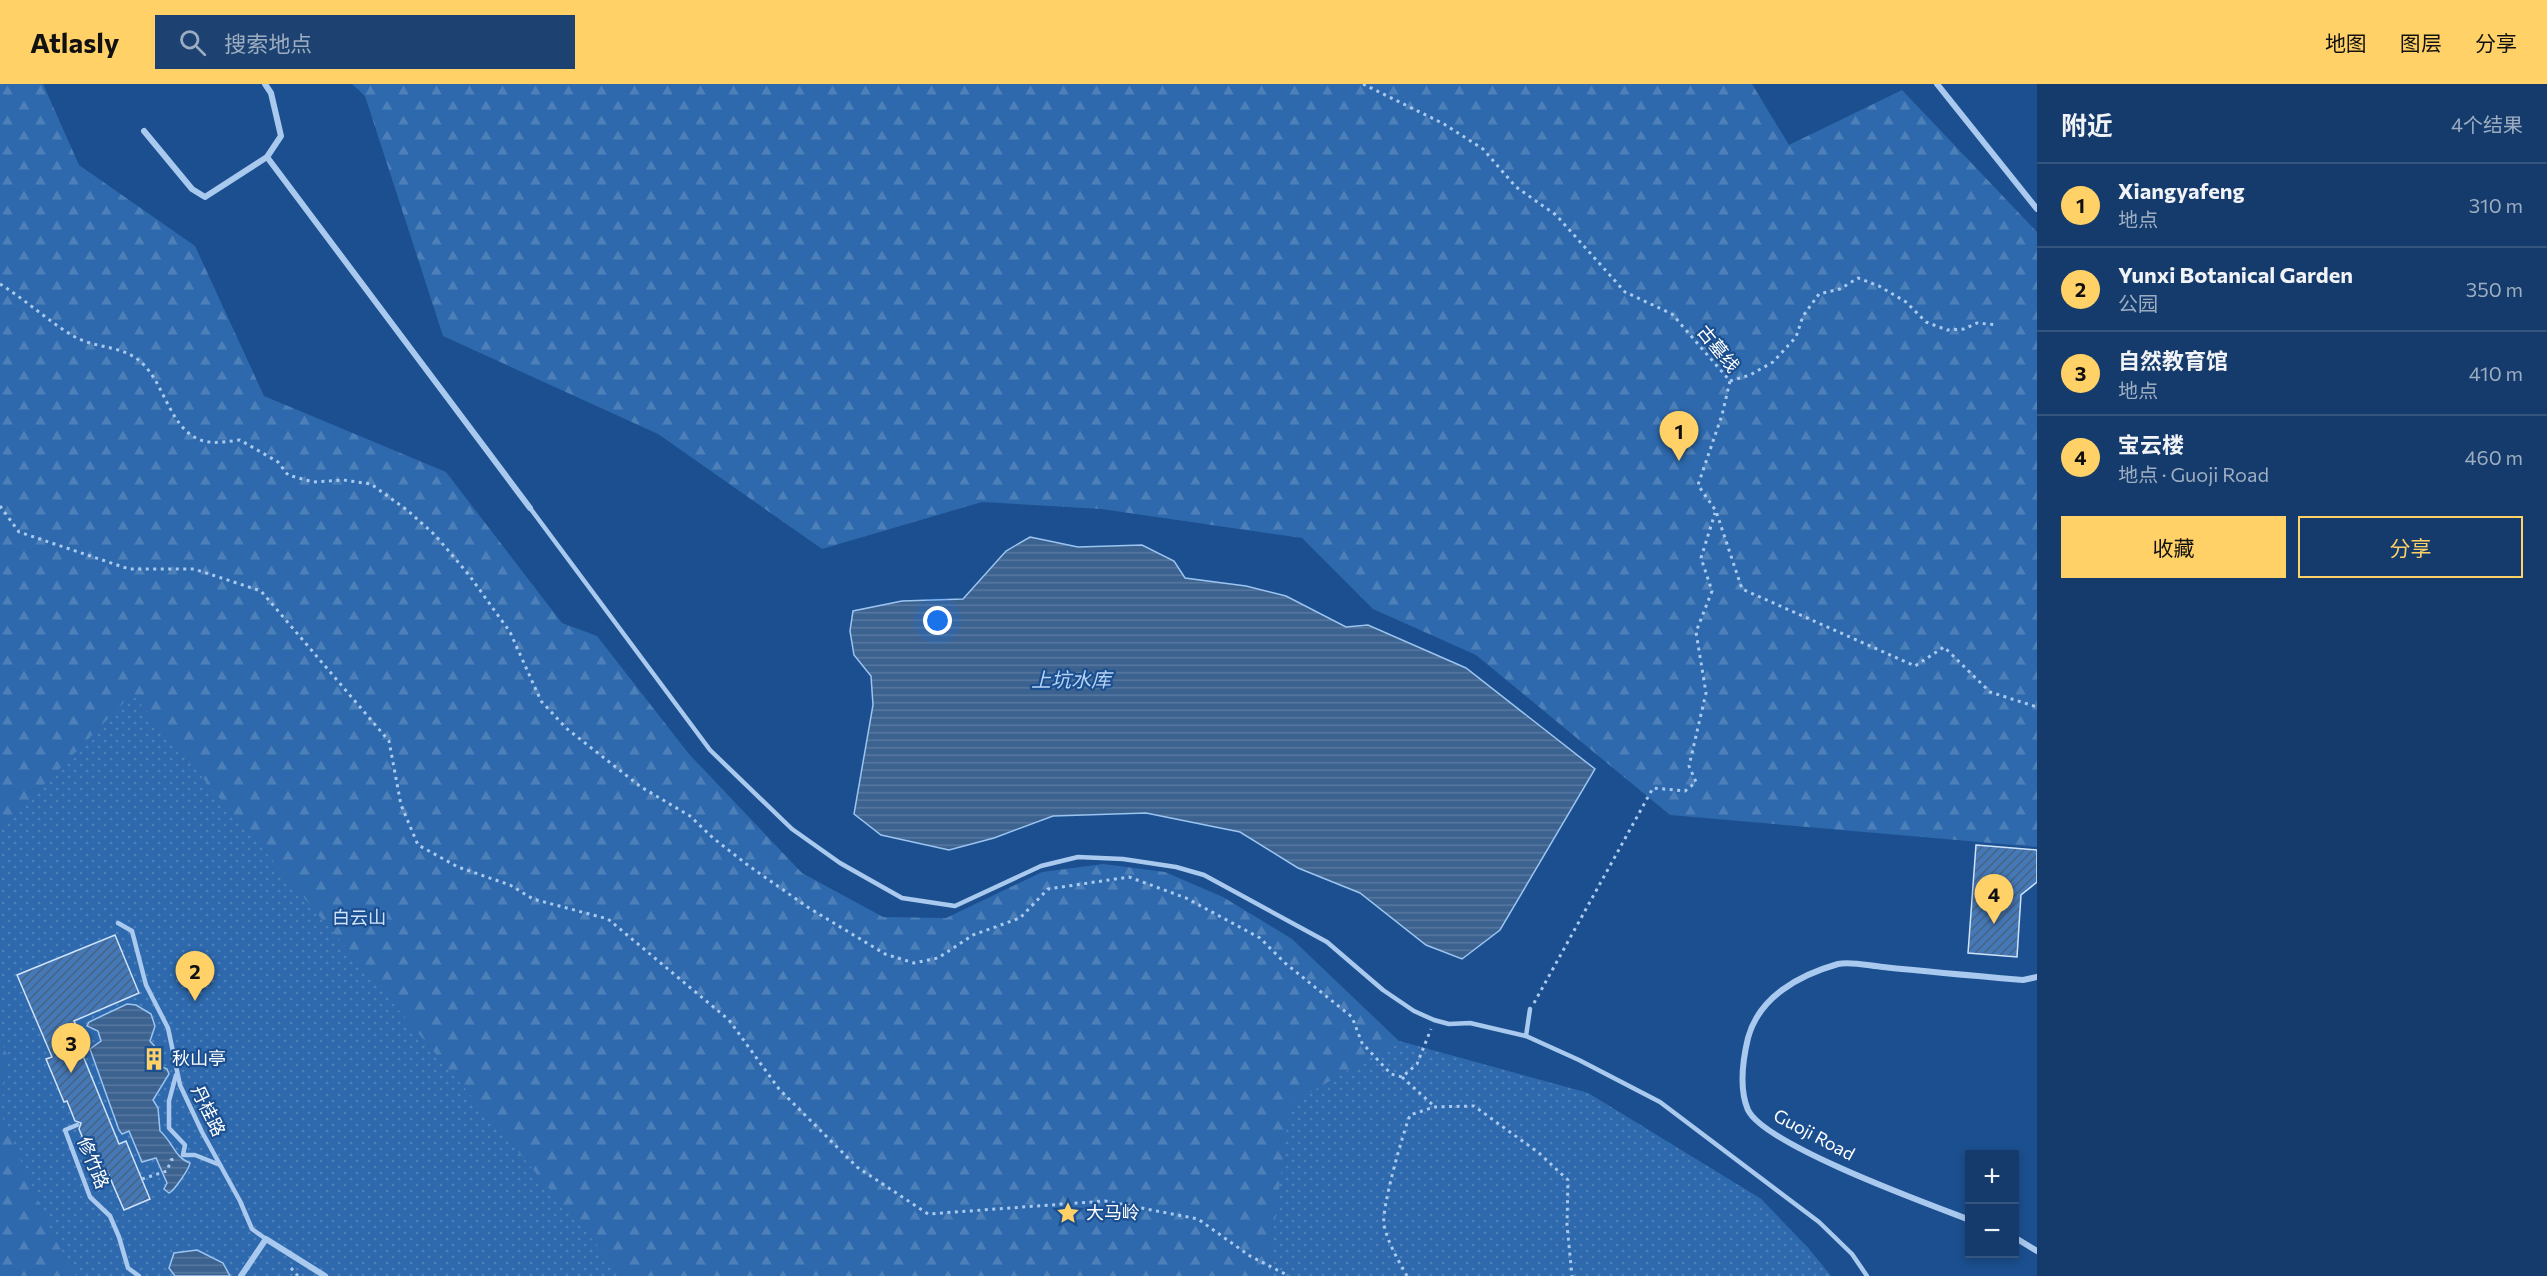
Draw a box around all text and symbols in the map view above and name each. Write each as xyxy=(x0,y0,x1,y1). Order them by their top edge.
search box xyxy=(155,15,575,69)
text: Atlasly xyxy=(30,25,119,59)
icon: search xyxy=(176,26,209,59)
text: 搜索地点 xyxy=(224,30,312,57)
text: 地图 xyxy=(2325,30,2367,55)
text: 图层 xyxy=(2400,30,2442,55)
text: 分享 xyxy=(2475,30,2517,55)
text: 附近 xyxy=(2061,109,2113,140)
text: 4个结果 xyxy=(2451,112,2523,136)
text: Xiangyafeng xyxy=(2118,177,2245,204)
text: 1 xyxy=(2076,193,2085,217)
text: 310 m xyxy=(2469,193,2523,217)
text: 地点 xyxy=(2118,207,2158,231)
text: Yunxi Botanical Garden xyxy=(2118,261,2353,288)
text: 2 xyxy=(2075,277,2086,301)
text: 350 m xyxy=(2466,277,2523,301)
text: 公园 xyxy=(2118,291,2158,315)
street label: 古墓线 xyxy=(1693,320,1744,376)
text: 自然教育馆 xyxy=(2118,347,2228,374)
text: 3 xyxy=(2075,361,2086,385)
text: 410 m xyxy=(2469,361,2523,385)
text: 地点 xyxy=(2118,378,2158,402)
pin: 1 xyxy=(1660,412,1698,461)
text: 宝云楼 xyxy=(2118,431,2184,458)
text: 4 xyxy=(2074,445,2087,469)
text: 460 m xyxy=(2465,445,2523,469)
text: 地点 · Guoji Road xyxy=(2118,462,2269,486)
button: 收藏 xyxy=(2061,516,2286,578)
button: 分享 xyxy=(2298,516,2523,578)
your location xyxy=(923,606,952,635)
water label: 上坑水库 xyxy=(1031,667,1114,691)
pin: 4 xyxy=(1974,874,2014,924)
park label: 白云山 xyxy=(332,906,386,928)
pin: 2 xyxy=(176,952,214,1001)
pin: 3 xyxy=(52,1024,90,1073)
building icon: 秋山亭 xyxy=(141,1046,167,1072)
place label: 秋山亭 xyxy=(172,1047,226,1069)
street label: 丹桂路 xyxy=(187,1081,231,1140)
street label: Guoji Road xyxy=(1770,1104,1859,1165)
street label: 修竹路 xyxy=(74,1133,114,1192)
map controls xyxy=(1965,1150,2019,1258)
button: + xyxy=(1965,1150,2019,1204)
place icon: 大马岭 xyxy=(1055,1200,1081,1226)
place label: 大马岭 xyxy=(1086,1201,1140,1223)
button: − xyxy=(1965,1204,2019,1258)

